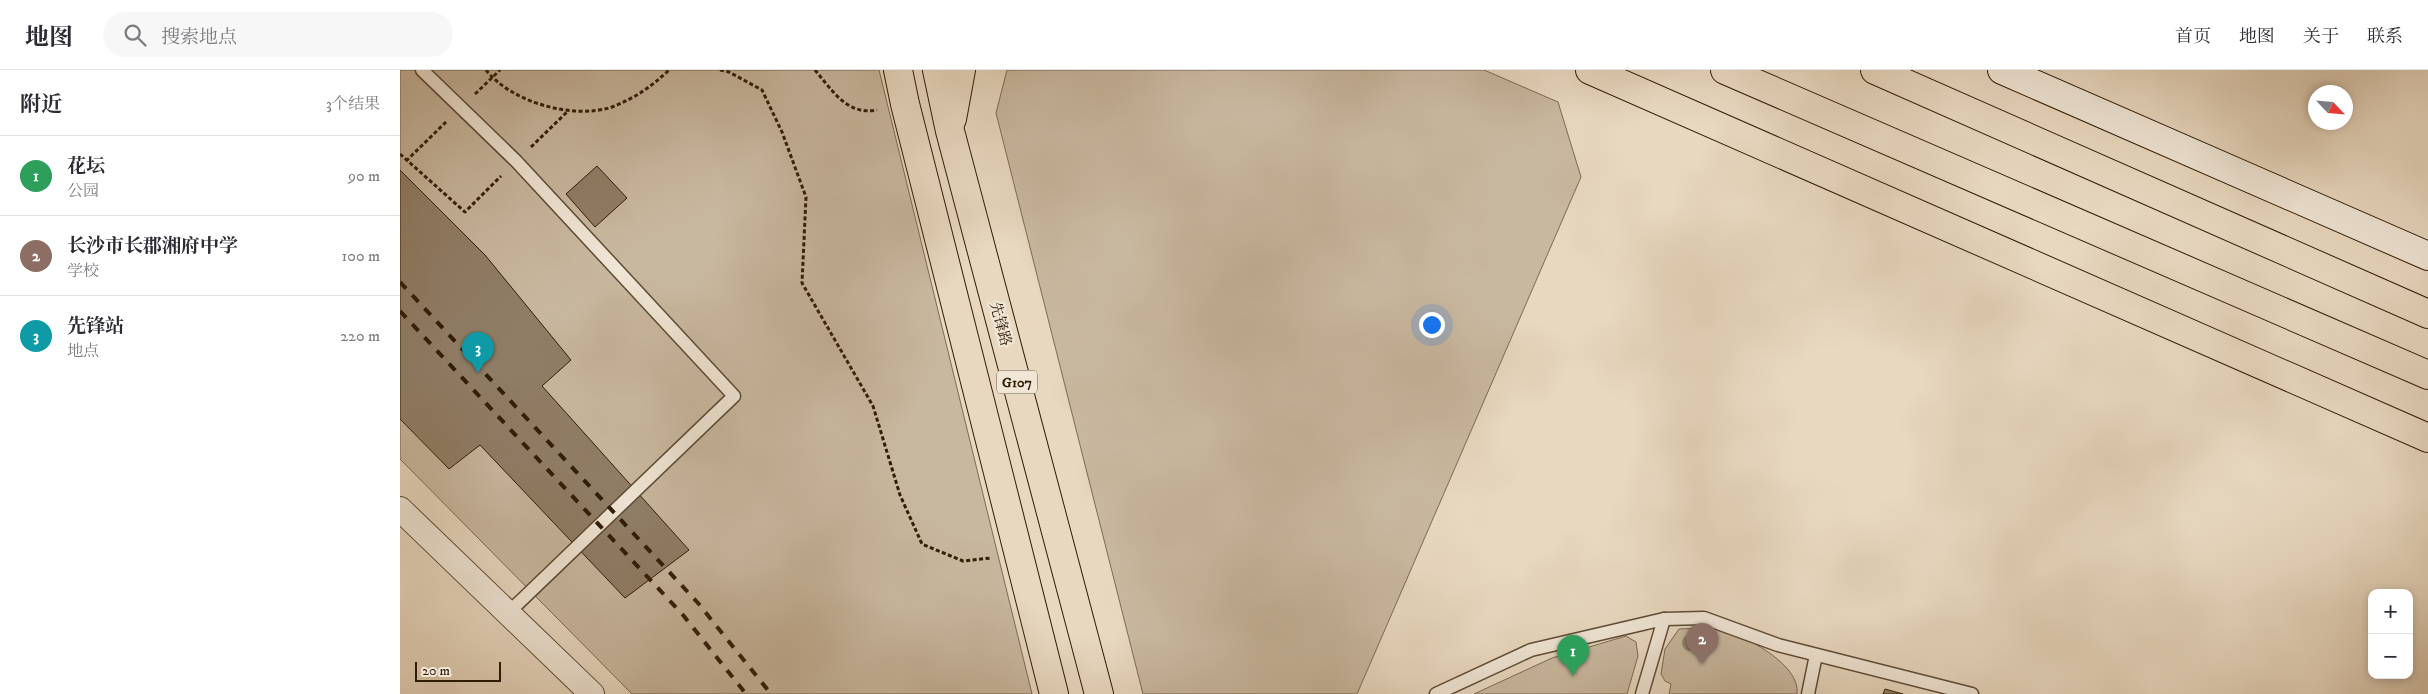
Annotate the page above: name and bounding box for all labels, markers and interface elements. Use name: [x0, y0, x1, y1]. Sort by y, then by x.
search box: [103, 12, 453, 57]
icon: search: [121, 21, 149, 49]
text: 地图: [25, 23, 73, 53]
text: 搜索地点: [161, 26, 237, 49]
text: 首页: [2175, 26, 2211, 48]
text: 地图: [2239, 26, 2275, 48]
text: 关于: [2303, 26, 2339, 48]
text: 联系: [2367, 26, 2403, 48]
north arrow: [2308, 85, 2353, 130]
text: 附近: [20, 92, 62, 118]
text: 3个结果: [326, 94, 380, 114]
text: 花坛: [67, 155, 105, 178]
text: 1: [33, 166, 39, 186]
text: 90 m: [348, 166, 380, 186]
text: 公园: [67, 181, 99, 201]
text: 长沙市长郡湘府中学: [67, 235, 238, 258]
text: 2: [32, 246, 40, 266]
text: 100 m: [342, 246, 380, 266]
text: 学校: [67, 261, 99, 281]
street label: 先锋路: [986, 300, 1016, 348]
your location: [1419, 312, 1445, 338]
text: 先锋站: [67, 315, 124, 338]
text: 3: [33, 326, 39, 346]
text: 220 m: [340, 326, 380, 346]
pin: 3: [462, 332, 494, 373]
text: 地点: [67, 341, 99, 361]
road number: G107: [997, 370, 1037, 394]
map controls: [2368, 589, 2413, 679]
button: +: [2368, 589, 2413, 634]
pin: 2: [1686, 623, 1718, 664]
button: −: [2368, 634, 2413, 679]
pin: 1: [1557, 635, 1589, 676]
scale bar: [415, 659, 501, 682]
text: 20 m: [422, 662, 450, 680]

